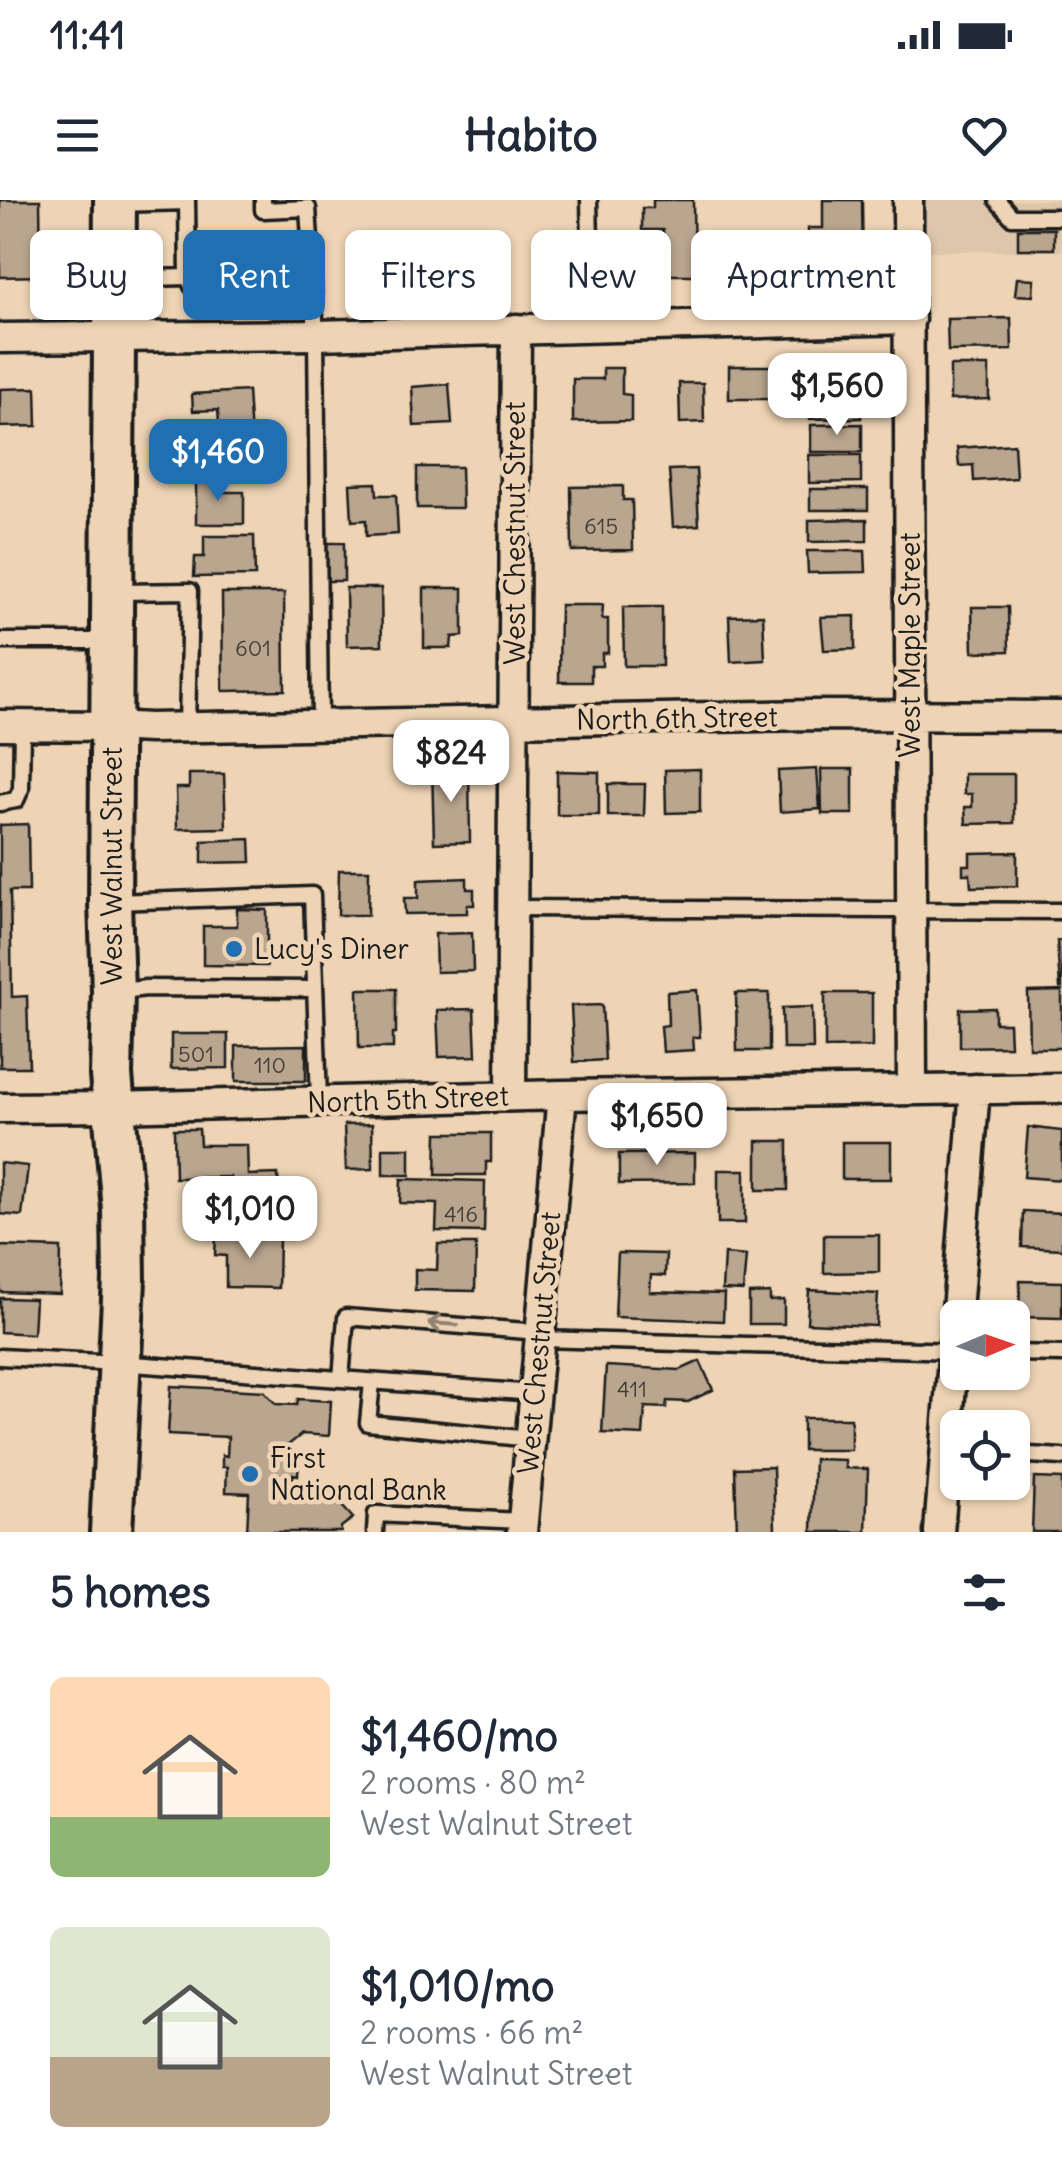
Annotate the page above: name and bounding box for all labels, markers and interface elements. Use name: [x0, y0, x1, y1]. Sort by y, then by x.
text: 11:41: [50, 12, 125, 59]
text: Habito: [464, 107, 598, 163]
icon: menu: [50, 108, 105, 163]
icon: heart: [957, 108, 1012, 163]
chip: Buy: [30, 230, 163, 320]
chip: Rent: [183, 230, 325, 320]
chip: Filters: [345, 230, 511, 320]
chip: New: [531, 230, 671, 320]
chip: Apartment: [691, 230, 931, 320]
pin: $1,560: [756, 353, 918, 438]
text: $1,560: [790, 365, 884, 406]
street label: West Chestnut Street: [497, 401, 533, 665]
pin: $1,460: [137, 419, 299, 504]
text: $1,460: [171, 431, 265, 472]
house number: 615: [584, 512, 618, 540]
street label: West Maple Street: [892, 532, 928, 758]
house number: 601: [235, 634, 271, 662]
street label: North 6th Street: [576, 698, 778, 738]
pin: $824: [392, 720, 510, 805]
text: $824: [415, 732, 487, 773]
street label: West Walnut Street: [94, 747, 130, 985]
place label: Lucy's Diner: [254, 931, 409, 967]
marker: Lucy's Diner: [223, 938, 245, 960]
house number: 501: [178, 1040, 214, 1068]
house number: 110: [254, 1051, 286, 1079]
street label: North 5th Street: [307, 1077, 509, 1121]
pin: $1,650: [576, 1083, 738, 1168]
text: $1,650: [610, 1095, 704, 1136]
pin: $1,010: [169, 1176, 331, 1261]
text: $1,010: [204, 1188, 296, 1229]
house number: 416: [444, 1200, 478, 1228]
street label: West Chestnut Street: [510, 1210, 568, 1476]
north arrow: [940, 1300, 1030, 1390]
map controls: [940, 1300, 1030, 1500]
one-way arrow: [428, 1315, 460, 1334]
house number: 411: [617, 1375, 647, 1403]
button: locate: [940, 1410, 1030, 1500]
place label: First National Bank: [270, 1440, 447, 1508]
marker: First National Bank: [239, 1463, 261, 1485]
icon: filters: [957, 1565, 1012, 1620]
text: 5 homes: [50, 1566, 211, 1618]
text: $1,460/mo: [360, 1710, 558, 1762]
icon: home: [130, 1717, 250, 1837]
text: 2 rooms · 80 m²: [360, 1762, 586, 1803]
text: West Walnut Street: [360, 1803, 632, 1844]
text: $1,010/mo: [360, 1960, 555, 2012]
icon: home: [130, 1967, 250, 2087]
text: 2 rooms · 66 m²: [360, 2012, 583, 2053]
text: West Walnut Street: [360, 2053, 632, 2094]

